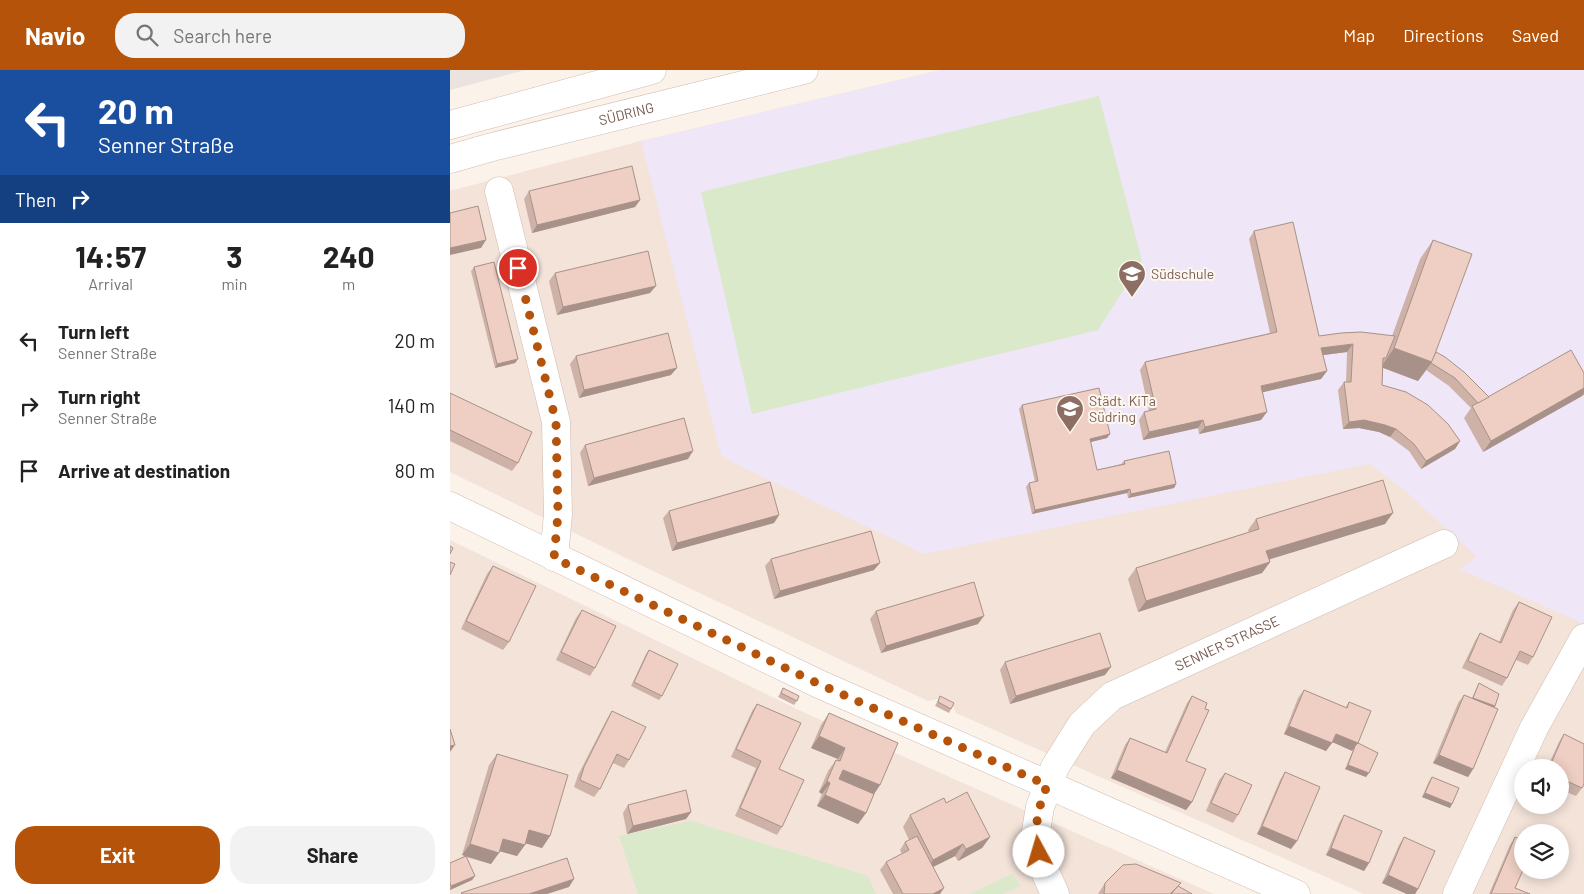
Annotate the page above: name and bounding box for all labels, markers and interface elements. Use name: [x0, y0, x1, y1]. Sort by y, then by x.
search box: [115, 13, 465, 58]
text: Navio: [25, 21, 85, 50]
icon: search: [133, 21, 161, 49]
text: Search here: [173, 24, 272, 47]
text: Map: [1343, 24, 1375, 46]
text: Directions: [1403, 24, 1484, 46]
text: Saved: [1512, 24, 1559, 46]
text: 20 m: [98, 89, 174, 131]
icon: left: [15, 90, 80, 155]
street label: SÜDRING: [597, 98, 655, 128]
text: Senner Straße: [98, 131, 234, 157]
icon: right: [66, 185, 94, 213]
text: Then: [15, 188, 56, 211]
text: 14:57: [75, 238, 146, 274]
text: 3: [226, 238, 242, 274]
text: 240: [323, 238, 375, 274]
pin: [497, 247, 539, 289]
icon: arrive: [504, 254, 532, 282]
school or university icon: Südschule: [1117, 259, 1147, 298]
place label: Südschule: [1151, 265, 1214, 282]
text: Arrival: [88, 274, 133, 293]
text: min: [221, 274, 247, 293]
text: m: [342, 274, 355, 293]
text: Turn left: [58, 320, 129, 343]
icon: left: [15, 327, 43, 355]
text: 20 m: [395, 329, 435, 352]
text: Senner Straße: [58, 343, 157, 362]
text: Turn right: [58, 385, 140, 408]
icon: right: [15, 392, 43, 420]
place label: Städt. KiTa Südring: [1089, 392, 1156, 425]
text: 140 m: [388, 394, 435, 417]
school or university icon: Städt. KiTa Südring: [1055, 394, 1085, 433]
text: Senner Straße: [58, 408, 157, 427]
icon: arrive: [15, 457, 43, 485]
text: Arrive at destination: [58, 459, 230, 482]
text: 80 m: [395, 459, 435, 482]
street label: SENNER STRASSE: [1172, 612, 1282, 674]
map controls: [1514, 759, 1569, 879]
button: sound: [1514, 759, 1569, 814]
button: layers: [1514, 824, 1569, 879]
position arrow: [1012, 825, 1064, 877]
button: Exit: [15, 826, 220, 884]
button: Share: [230, 826, 435, 884]

